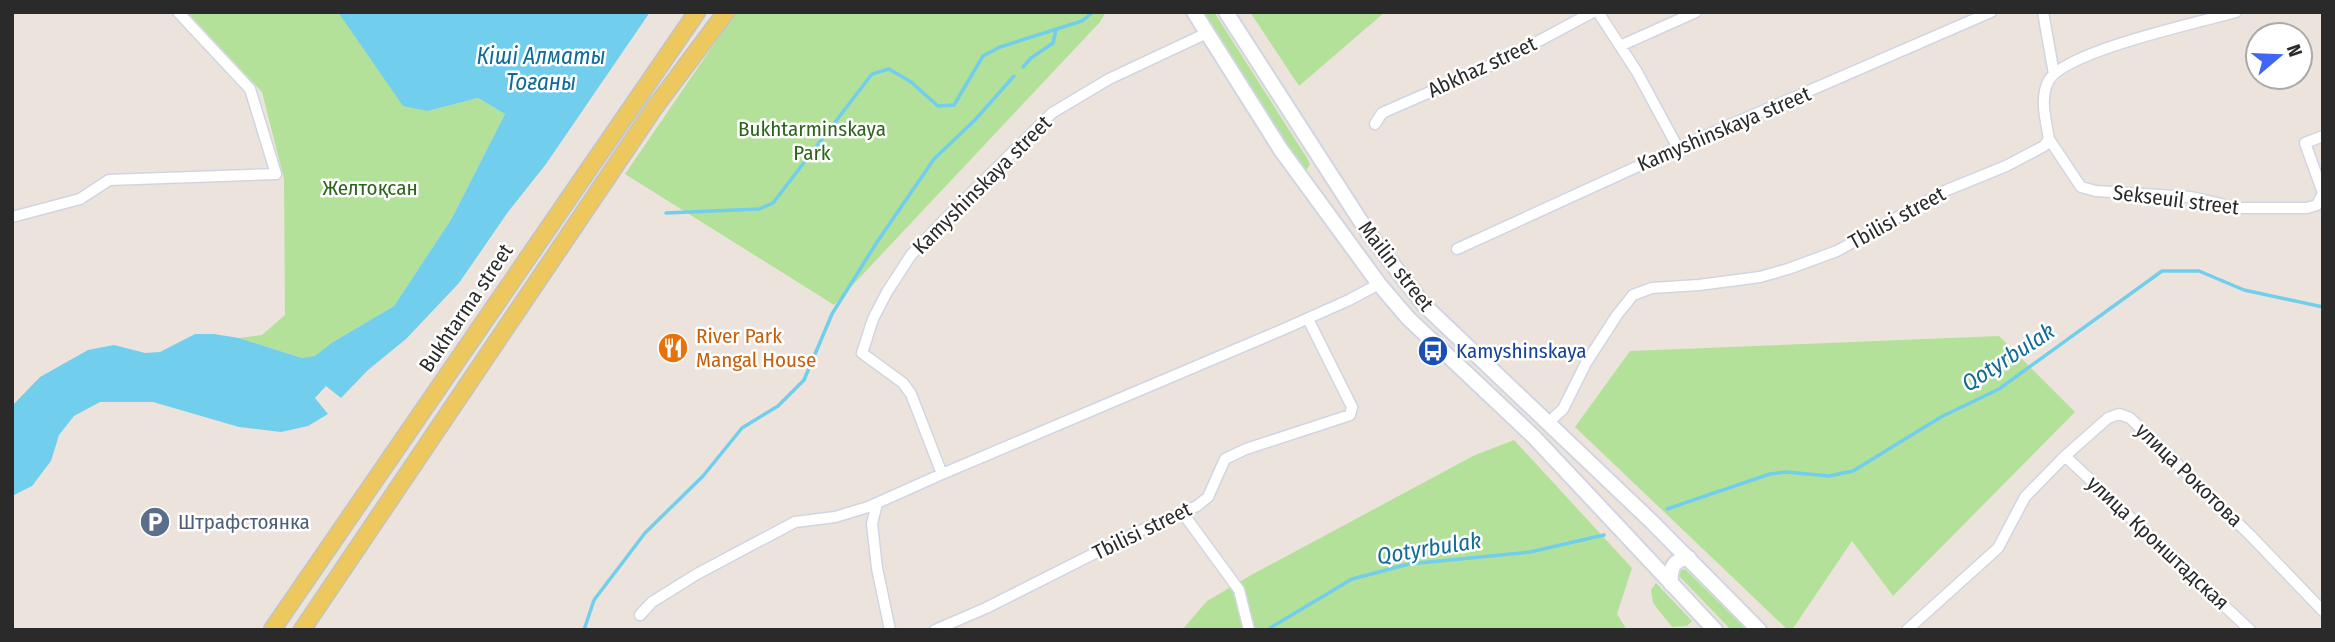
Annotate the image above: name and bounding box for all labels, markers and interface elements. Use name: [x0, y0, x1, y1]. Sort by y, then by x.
north arrow: [2244, 21, 2314, 91]
street label: Abkhaz street: [1424, 30, 1541, 103]
text: N: [2282, 41, 2307, 60]
water label: Кіші Алматы Тоғаны: [476, 42, 606, 96]
street label: Kamyshinskaya street: [1633, 81, 1815, 177]
street label: Kamyshinskaya street: [907, 110, 1057, 260]
park label: Bukhtarminskaya Park: [738, 116, 886, 166]
park label: Желтоқсан: [322, 175, 418, 201]
street label: Sekseuil street: [2112, 179, 2241, 221]
street label: Tbilisi street: [1844, 181, 1950, 255]
street label: Mailin street: [1353, 216, 1439, 316]
street label: Bukhtarma street: [413, 239, 519, 377]
water label: Qotyrbulak: [1956, 317, 2060, 397]
place label: River Park Mangal House: [696, 323, 816, 373]
restaurant icon: River Park Mangal House: [656, 331, 690, 365]
bus stop icon: Kamyshinskaya: [1416, 334, 1450, 368]
place label: Kamyshinskaya: [1456, 338, 1587, 364]
street label: улица Рокотова: [2130, 417, 2248, 533]
street label: улица Кронштадская: [2081, 470, 2235, 616]
street label: Tbilisi street: [1088, 496, 1196, 566]
parking icon: Штрафстоянка: [138, 505, 172, 539]
place label: Штрафстоянка: [178, 509, 310, 535]
water label: Qotyrbulak: [1375, 526, 1483, 570]

